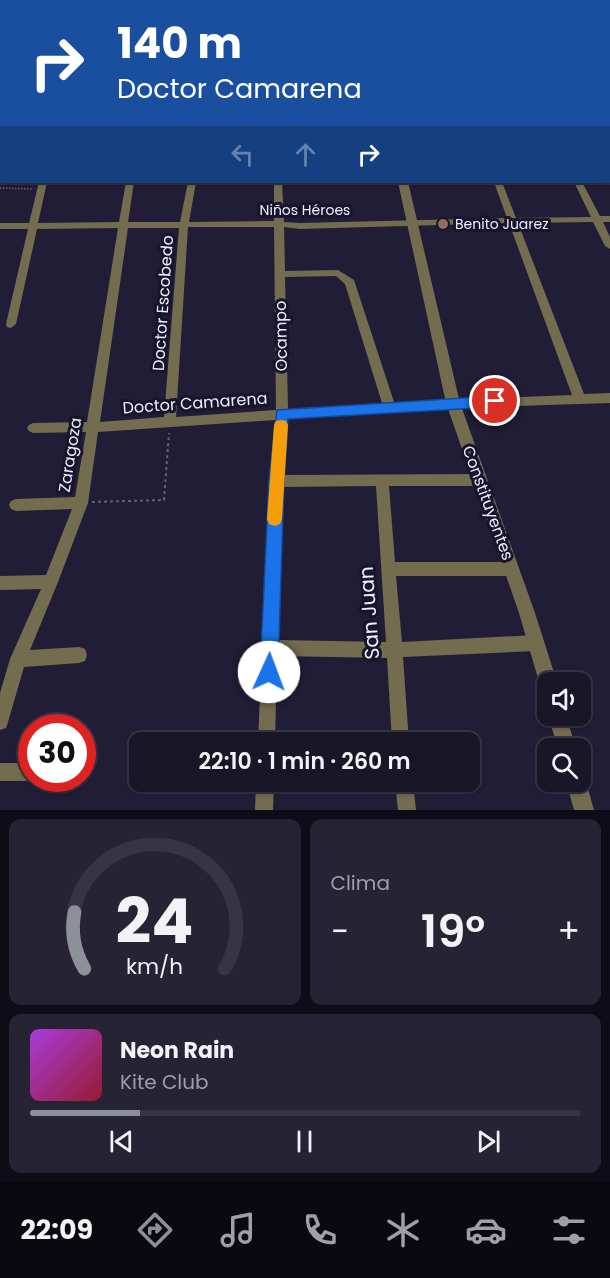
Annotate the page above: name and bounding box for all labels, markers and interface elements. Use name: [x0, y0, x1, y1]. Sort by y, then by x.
text: 140 m: [117, 14, 242, 73]
icon: right: [18, 24, 96, 102]
text: Doctor Camarena: [117, 70, 362, 107]
icon: left: [226, 138, 259, 171]
icon: ahead: [289, 138, 322, 171]
icon: right: [352, 138, 385, 171]
street label: Niños Héroes: [260, 200, 350, 220]
place label: Benito Juarez: [455, 214, 549, 234]
marker: Benito Juarez: [436, 217, 450, 231]
street label: Doctor Escobedo: [147, 234, 179, 372]
street label: Ocampo: [269, 300, 293, 372]
pin: [469, 375, 520, 426]
icon: arrive: [478, 384, 511, 417]
street label: Doctor Camarena: [122, 386, 268, 420]
street label: Zaragoza: [53, 416, 87, 494]
street label: Constituyentes: [457, 443, 519, 563]
street label: San Juan: [352, 566, 386, 660]
position arrow: [237, 640, 301, 704]
map controls: [537, 672, 591, 792]
button: sound: [537, 672, 591, 726]
speed limit sign: 30: [18, 714, 96, 792]
button: search: [537, 738, 591, 792]
text: 22:10 · 1 min · 260 m: [198, 746, 411, 777]
text: Clima: [331, 869, 390, 897]
text: 24: [116, 877, 194, 965]
text: 19°: [421, 900, 485, 963]
text: −: [331, 908, 349, 955]
text: +: [557, 908, 580, 955]
text: km/h: [126, 951, 183, 982]
text: Neon Rain: [120, 1035, 234, 1066]
text: Kite Club: [120, 1068, 209, 1096]
icon: previous: [105, 1125, 138, 1158]
icon: pause: [288, 1125, 321, 1158]
icon: next: [472, 1125, 505, 1158]
icon: directions: [134, 1209, 176, 1251]
icon: music: [217, 1209, 259, 1251]
icon: phone: [299, 1209, 341, 1251]
icon: climate: [382, 1209, 424, 1251]
icon: car: [465, 1209, 507, 1251]
icon: filters: [548, 1209, 590, 1251]
text: 22:09: [20, 1211, 93, 1248]

